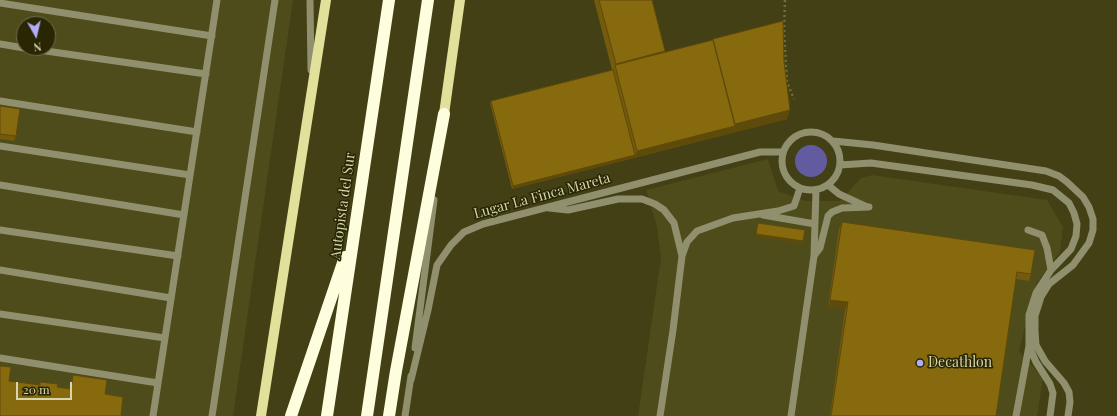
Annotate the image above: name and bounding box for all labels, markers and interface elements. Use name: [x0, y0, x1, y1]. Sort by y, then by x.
north arrow: [16, 16, 56, 56]
text: N: [33, 39, 43, 55]
street label: Autopista del Sur: [327, 152, 359, 260]
street label: Lugar La Finca Mareta: [472, 170, 612, 222]
place label: Decathlon: [928, 355, 992, 371]
marker: Decathlon: [915, 358, 925, 368]
scale bar: [18, 374, 74, 400]
text: 20 m: [23, 381, 50, 397]

